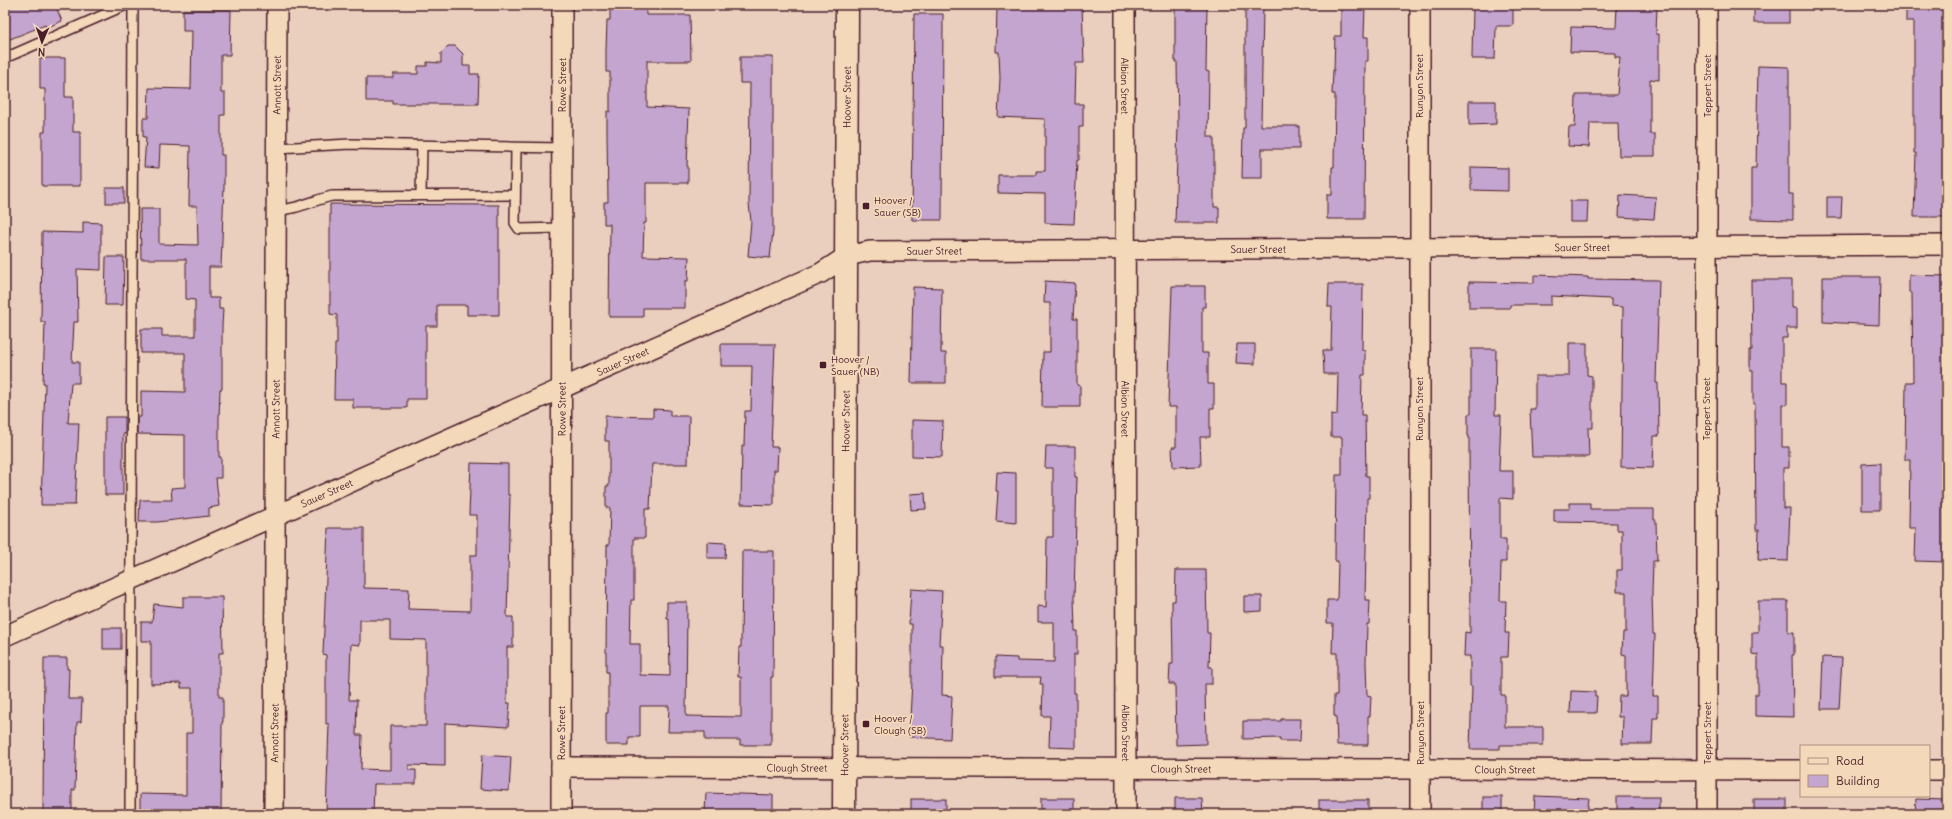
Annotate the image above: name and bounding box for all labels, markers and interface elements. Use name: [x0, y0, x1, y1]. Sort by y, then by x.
north arrow: [22, 22, 62, 62]
text: N: [38, 45, 46, 59]
street label: Runyon Street: [1413, 53, 1426, 118]
street label: Teppert Street: [1701, 54, 1714, 118]
street label: Annott Street: [271, 55, 284, 115]
street label: Rowe Street: [556, 57, 569, 112]
street label: Albion Street: [1118, 58, 1131, 115]
street label: Hoover Street: [841, 65, 854, 128]
place label: Hoover / Sauer (SB): [874, 194, 921, 219]
marker: Hoover / Sauer (SB): [861, 201, 871, 211]
street label: Sauer Street: [1554, 241, 1611, 254]
street label: Sauer Street: [1230, 243, 1287, 256]
street label: Sauer Street: [906, 244, 963, 258]
street label: Sauer Street: [595, 344, 651, 379]
place label: Hoover / Sauer (NB): [831, 353, 879, 378]
marker: Hoover / Sauer (NB): [818, 360, 828, 370]
street label: Runyon Street: [1413, 376, 1426, 441]
street label: Teppert Street: [1700, 377, 1713, 441]
street label: Annott Street: [269, 379, 283, 439]
street label: Rowe Street: [555, 381, 569, 436]
street label: Albion Street: [1118, 381, 1132, 438]
street label: Hoover Street: [839, 389, 853, 452]
street label: Sauer Street: [299, 476, 355, 511]
street label: Runyon Street: [1414, 700, 1427, 765]
street label: Teppert Street: [1701, 701, 1714, 765]
street label: Annott Street: [268, 703, 281, 763]
street label: Rowe Street: [555, 705, 568, 760]
street label: Albion Street: [1119, 705, 1132, 762]
place label: Hoover / Clough (SB): [874, 712, 926, 737]
street label: Hoover Street: [838, 713, 851, 776]
marker: Hoover / Clough (SB): [861, 719, 871, 729]
legend: [1800, 745, 1930, 797]
text: Road: [1836, 753, 1864, 768]
street label: Clough Street: [767, 761, 828, 775]
street label: Clough Street: [1151, 762, 1212, 776]
street label: Clough Street: [1475, 763, 1536, 776]
text: Building: [1836, 773, 1880, 788]

